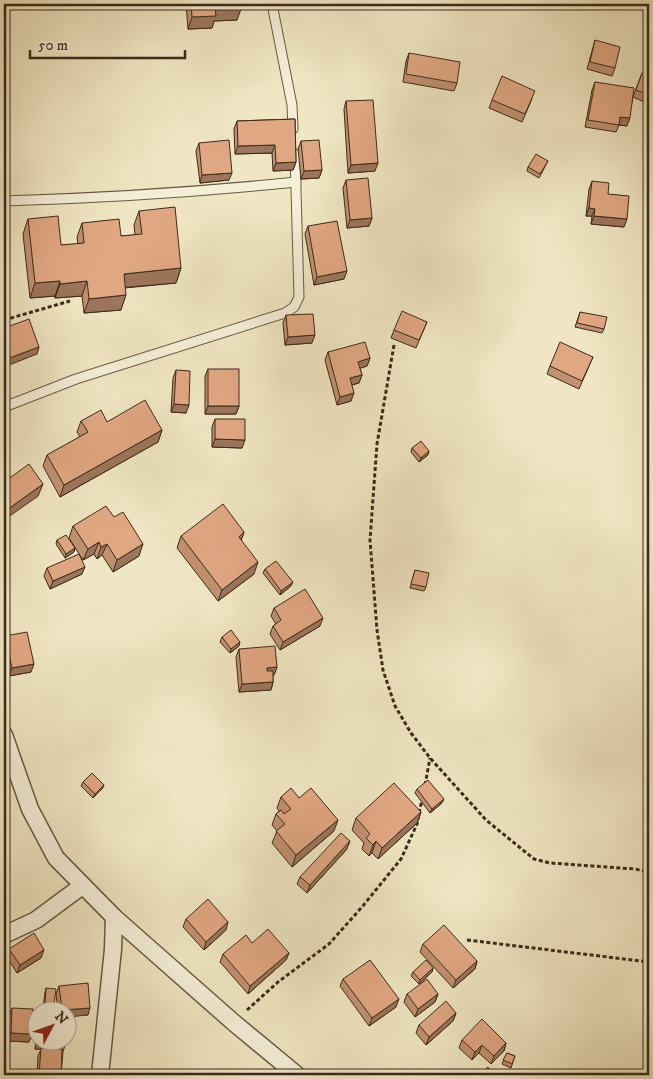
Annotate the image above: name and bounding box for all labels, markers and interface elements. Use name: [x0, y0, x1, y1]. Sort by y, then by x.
scale bar: [30, 28, 185, 60]
text: 50 m: [38, 36, 68, 55]
north arrow: [28, 1002, 78, 1052]
text: N: [50, 1008, 72, 1029]

